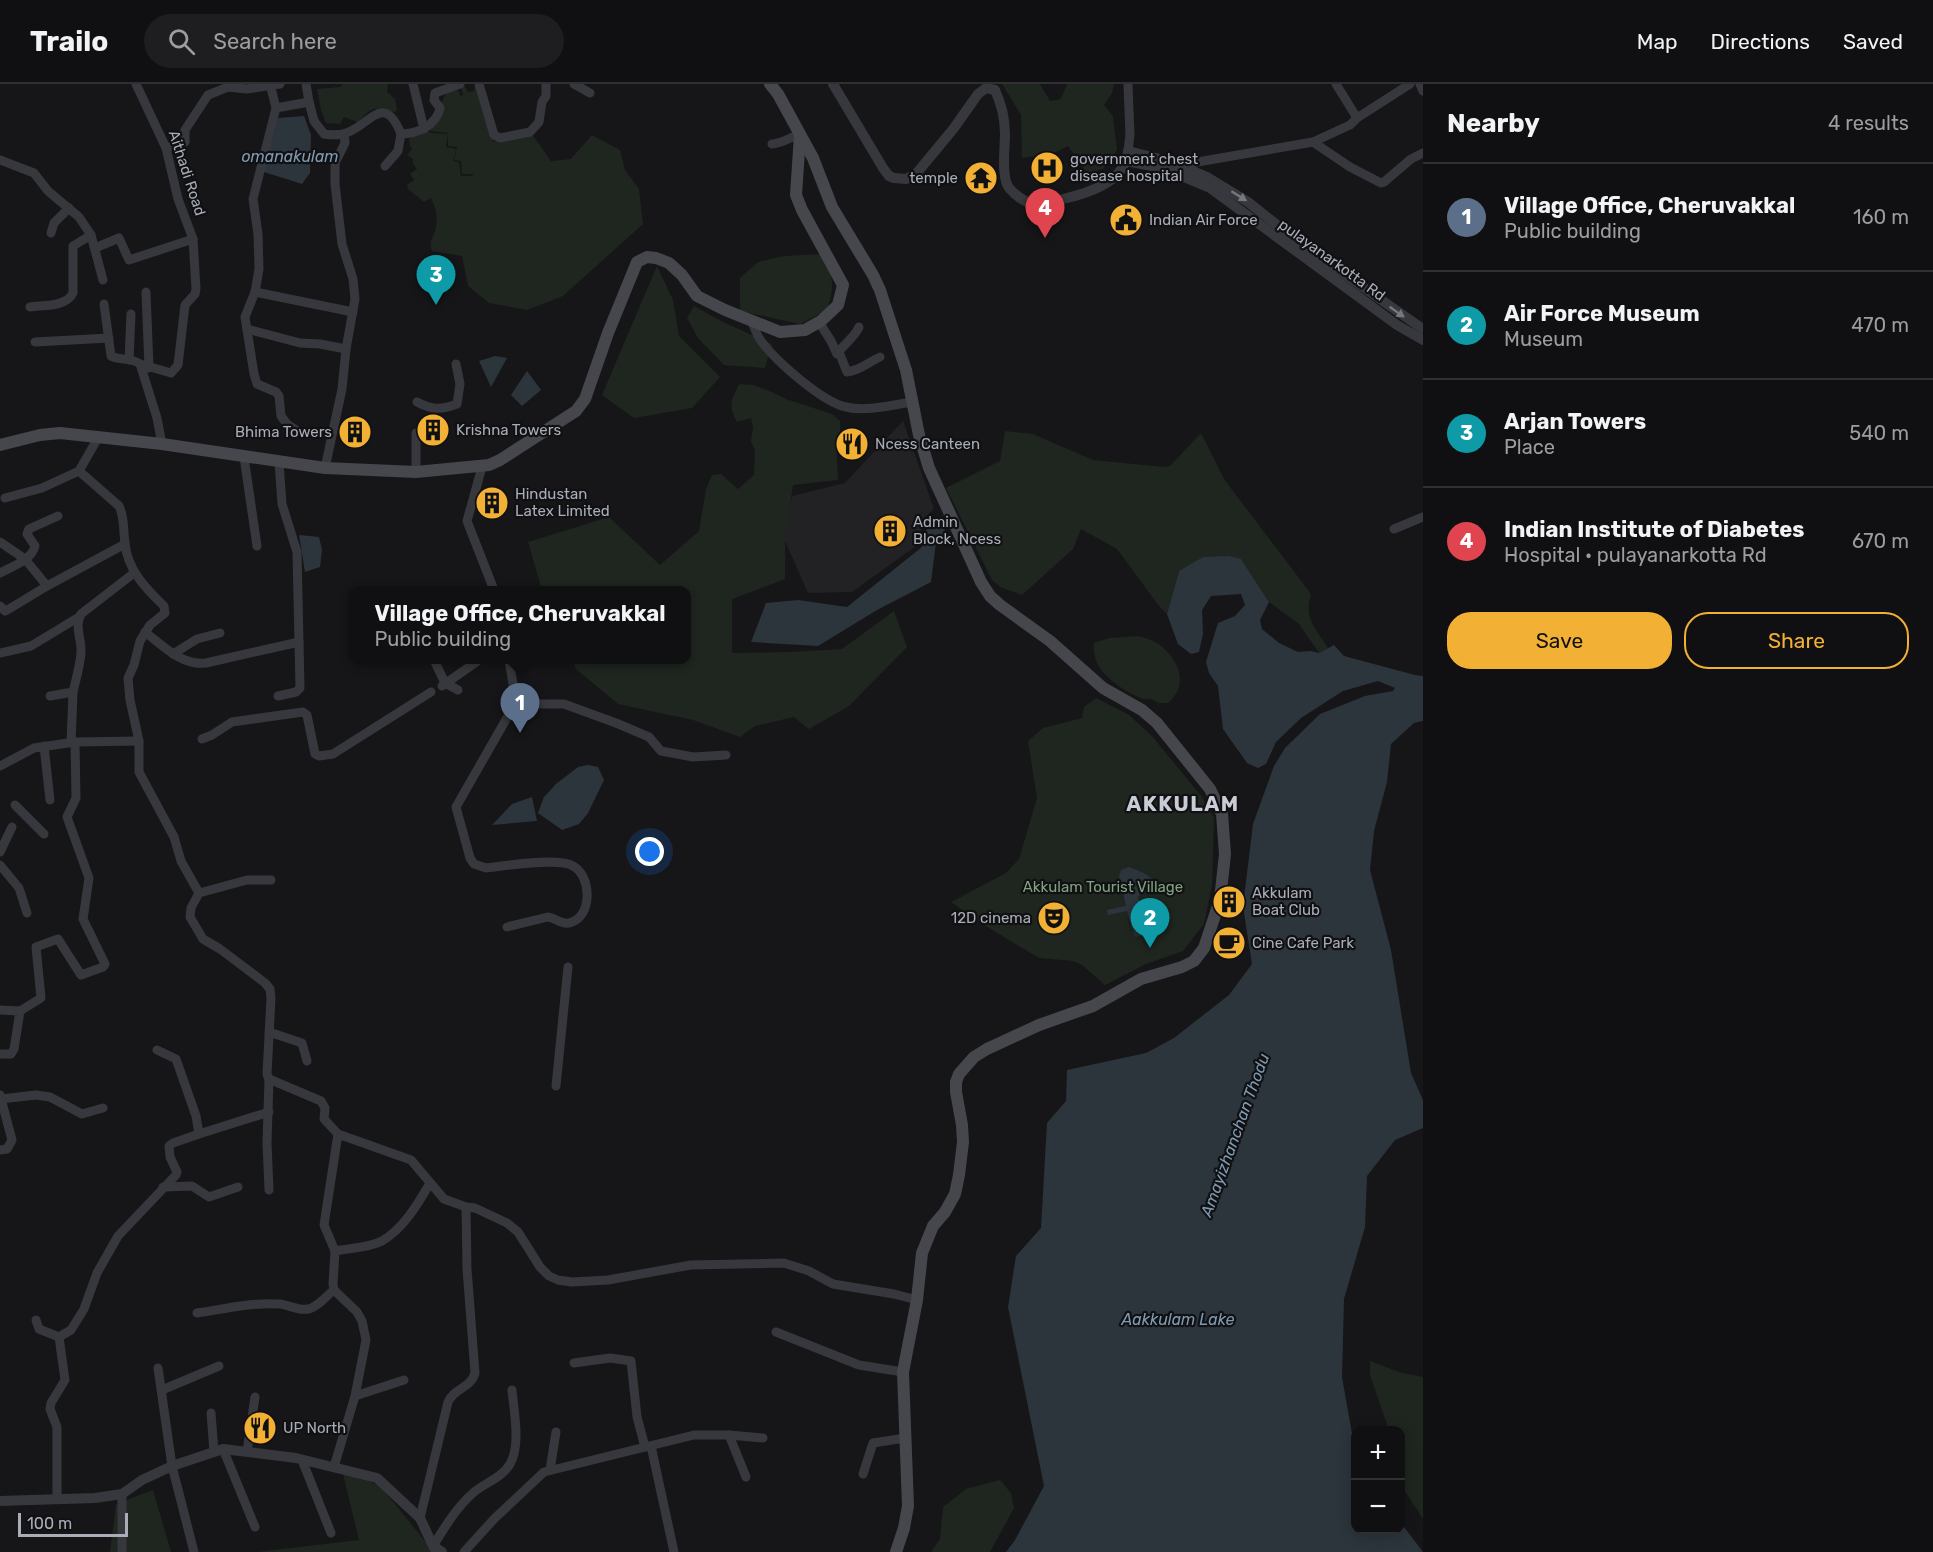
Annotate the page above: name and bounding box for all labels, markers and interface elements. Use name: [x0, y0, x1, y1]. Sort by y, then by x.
search box: [144, 14, 564, 68]
text: Trailo: [30, 25, 108, 58]
icon: search: [165, 25, 198, 58]
text: Search here: [213, 28, 337, 55]
text: Map: [1637, 29, 1678, 54]
text: Directions: [1711, 29, 1810, 54]
text: Saved: [1843, 29, 1903, 54]
text: Nearby: [1447, 108, 1540, 139]
text: 4 results: [1828, 111, 1909, 135]
street label: Aithadi Road: [165, 128, 209, 218]
water label: omanakulam: [241, 147, 339, 166]
hospital icon: government chest disease hospital: [1029, 150, 1065, 186]
place label: government chest disease hospital: [1070, 150, 1198, 185]
temple icon: temple: [963, 160, 999, 196]
place label: temple: [909, 169, 958, 187]
pin: 4: [1026, 188, 1064, 238]
one-way arrow: [1231, 191, 1248, 202]
text: Village Office, Cheruvakkal: [1504, 192, 1795, 219]
public building icon: Indian Air Force: [1108, 202, 1144, 238]
text: 1: [1462, 205, 1471, 229]
text: 160 m: [1853, 205, 1909, 229]
place label: Indian Air Force: [1149, 211, 1258, 229]
street label: pulayanarkotta Rd: [1275, 215, 1389, 305]
text: Public building: [1504, 219, 1641, 243]
pin: 3: [416, 256, 456, 305]
text: Air Force Museum: [1504, 300, 1700, 327]
one-way arrow: [1388, 306, 1404, 318]
text: 2: [1460, 313, 1473, 337]
text: 470 m: [1851, 313, 1909, 337]
text: Museum: [1504, 327, 1583, 351]
text: Arjan Towers: [1504, 408, 1646, 435]
building icon: Krishna Towers: [415, 412, 451, 448]
building icon: Bhima Towers: [337, 414, 373, 450]
place label: Krishna Towers: [456, 421, 561, 439]
text: 3: [1460, 421, 1473, 445]
text: 540 m: [1849, 421, 1909, 445]
place label: Bhima Towers: [235, 423, 332, 441]
restaurant icon: Ncess Canteen: [834, 426, 870, 462]
place label: Ncess Canteen: [875, 435, 980, 453]
text: Place: [1504, 435, 1555, 459]
building icon: Hindustan Latex Limited: [474, 485, 510, 521]
place label: Hindustan Latex Limited: [515, 485, 610, 520]
building icon: Admin Block, Ncess: [872, 513, 908, 549]
place label: Admin Block, Ncess: [913, 513, 1001, 548]
text: Indian Institute of Diabetes: [1504, 516, 1804, 543]
text: 4: [1460, 529, 1473, 553]
text: 670 m: [1852, 529, 1909, 553]
text: Hospital · pulayanarkotta Rd: [1504, 543, 1767, 567]
popup: [349, 586, 691, 664]
text: Village Office, Cheruvakkal: [374, 600, 666, 627]
button: Save: [1447, 612, 1672, 669]
button: Share: [1684, 612, 1909, 669]
text: Public building: [374, 627, 511, 651]
pin: 1: [500, 684, 540, 733]
district label: AKKULAM: [1126, 791, 1240, 816]
your location: [635, 837, 664, 866]
park label: Akkulam Tourist Village: [1023, 878, 1183, 896]
building icon: Akkulam Boat Club: [1211, 884, 1247, 920]
place label: Akkulam Boat Club: [1252, 884, 1320, 919]
pin: 2: [1130, 898, 1170, 948]
theatre icon: 12D cinema: [1036, 900, 1072, 936]
place label: 12D cinema: [951, 909, 1031, 927]
cafe icon: Cine Cafe Park: [1211, 925, 1247, 961]
place label: Cine Cafe Park: [1252, 934, 1354, 952]
water label: Amayizhanchan Thodu: [1196, 1051, 1273, 1220]
water label: Aakkulam Lake: [1121, 1310, 1234, 1329]
restaurant icon: UP North: [242, 1410, 278, 1446]
place label: UP North: [283, 1419, 346, 1437]
map controls: [1351, 1426, 1405, 1534]
button: +: [1351, 1426, 1405, 1480]
button: −: [1351, 1480, 1405, 1534]
scale bar: [18, 1510, 128, 1538]
text: 100 m: [27, 1514, 72, 1533]

